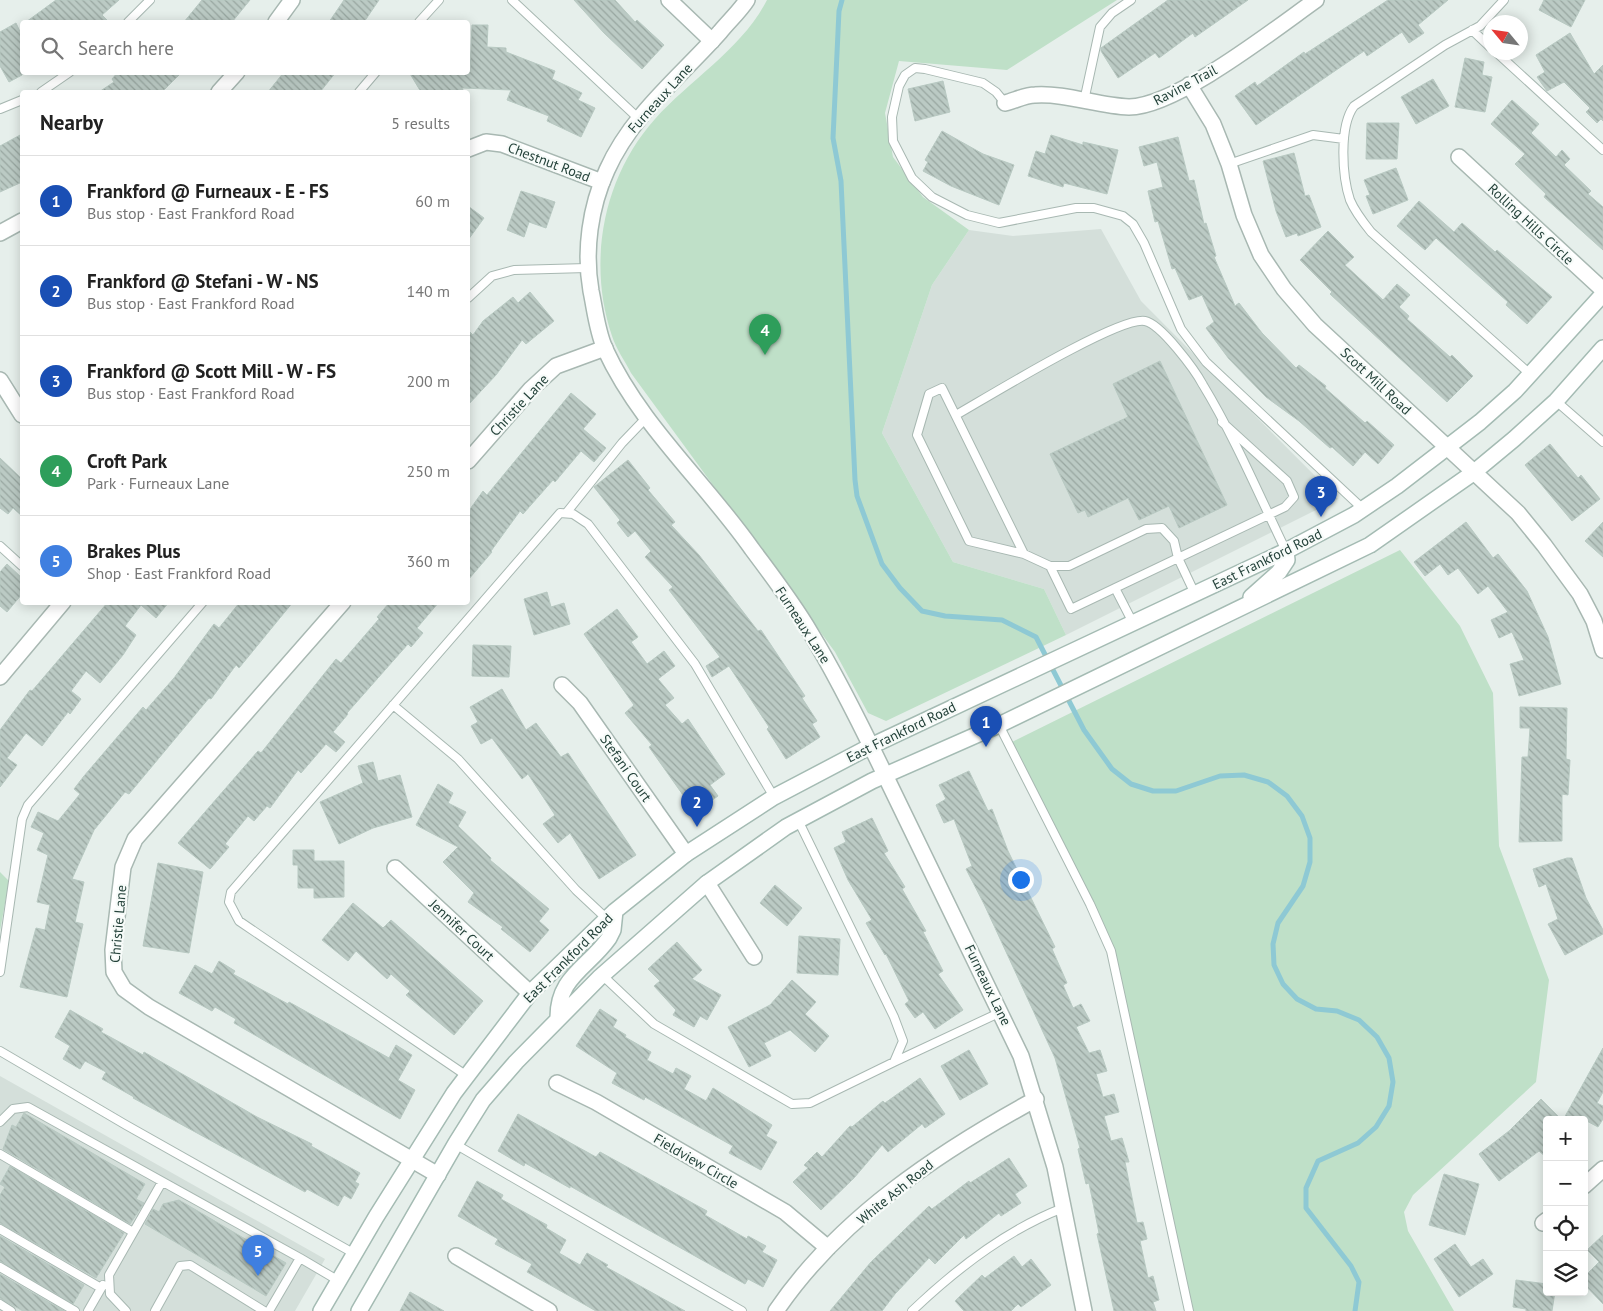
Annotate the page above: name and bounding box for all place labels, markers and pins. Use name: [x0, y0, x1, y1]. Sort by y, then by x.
pin: 4: [749, 314, 781, 355]
pin: 3: [1305, 476, 1337, 517]
pin: 1: [970, 706, 1002, 747]
pin: 2: [681, 786, 713, 827]
pin: 5: [242, 1235, 274, 1276]

